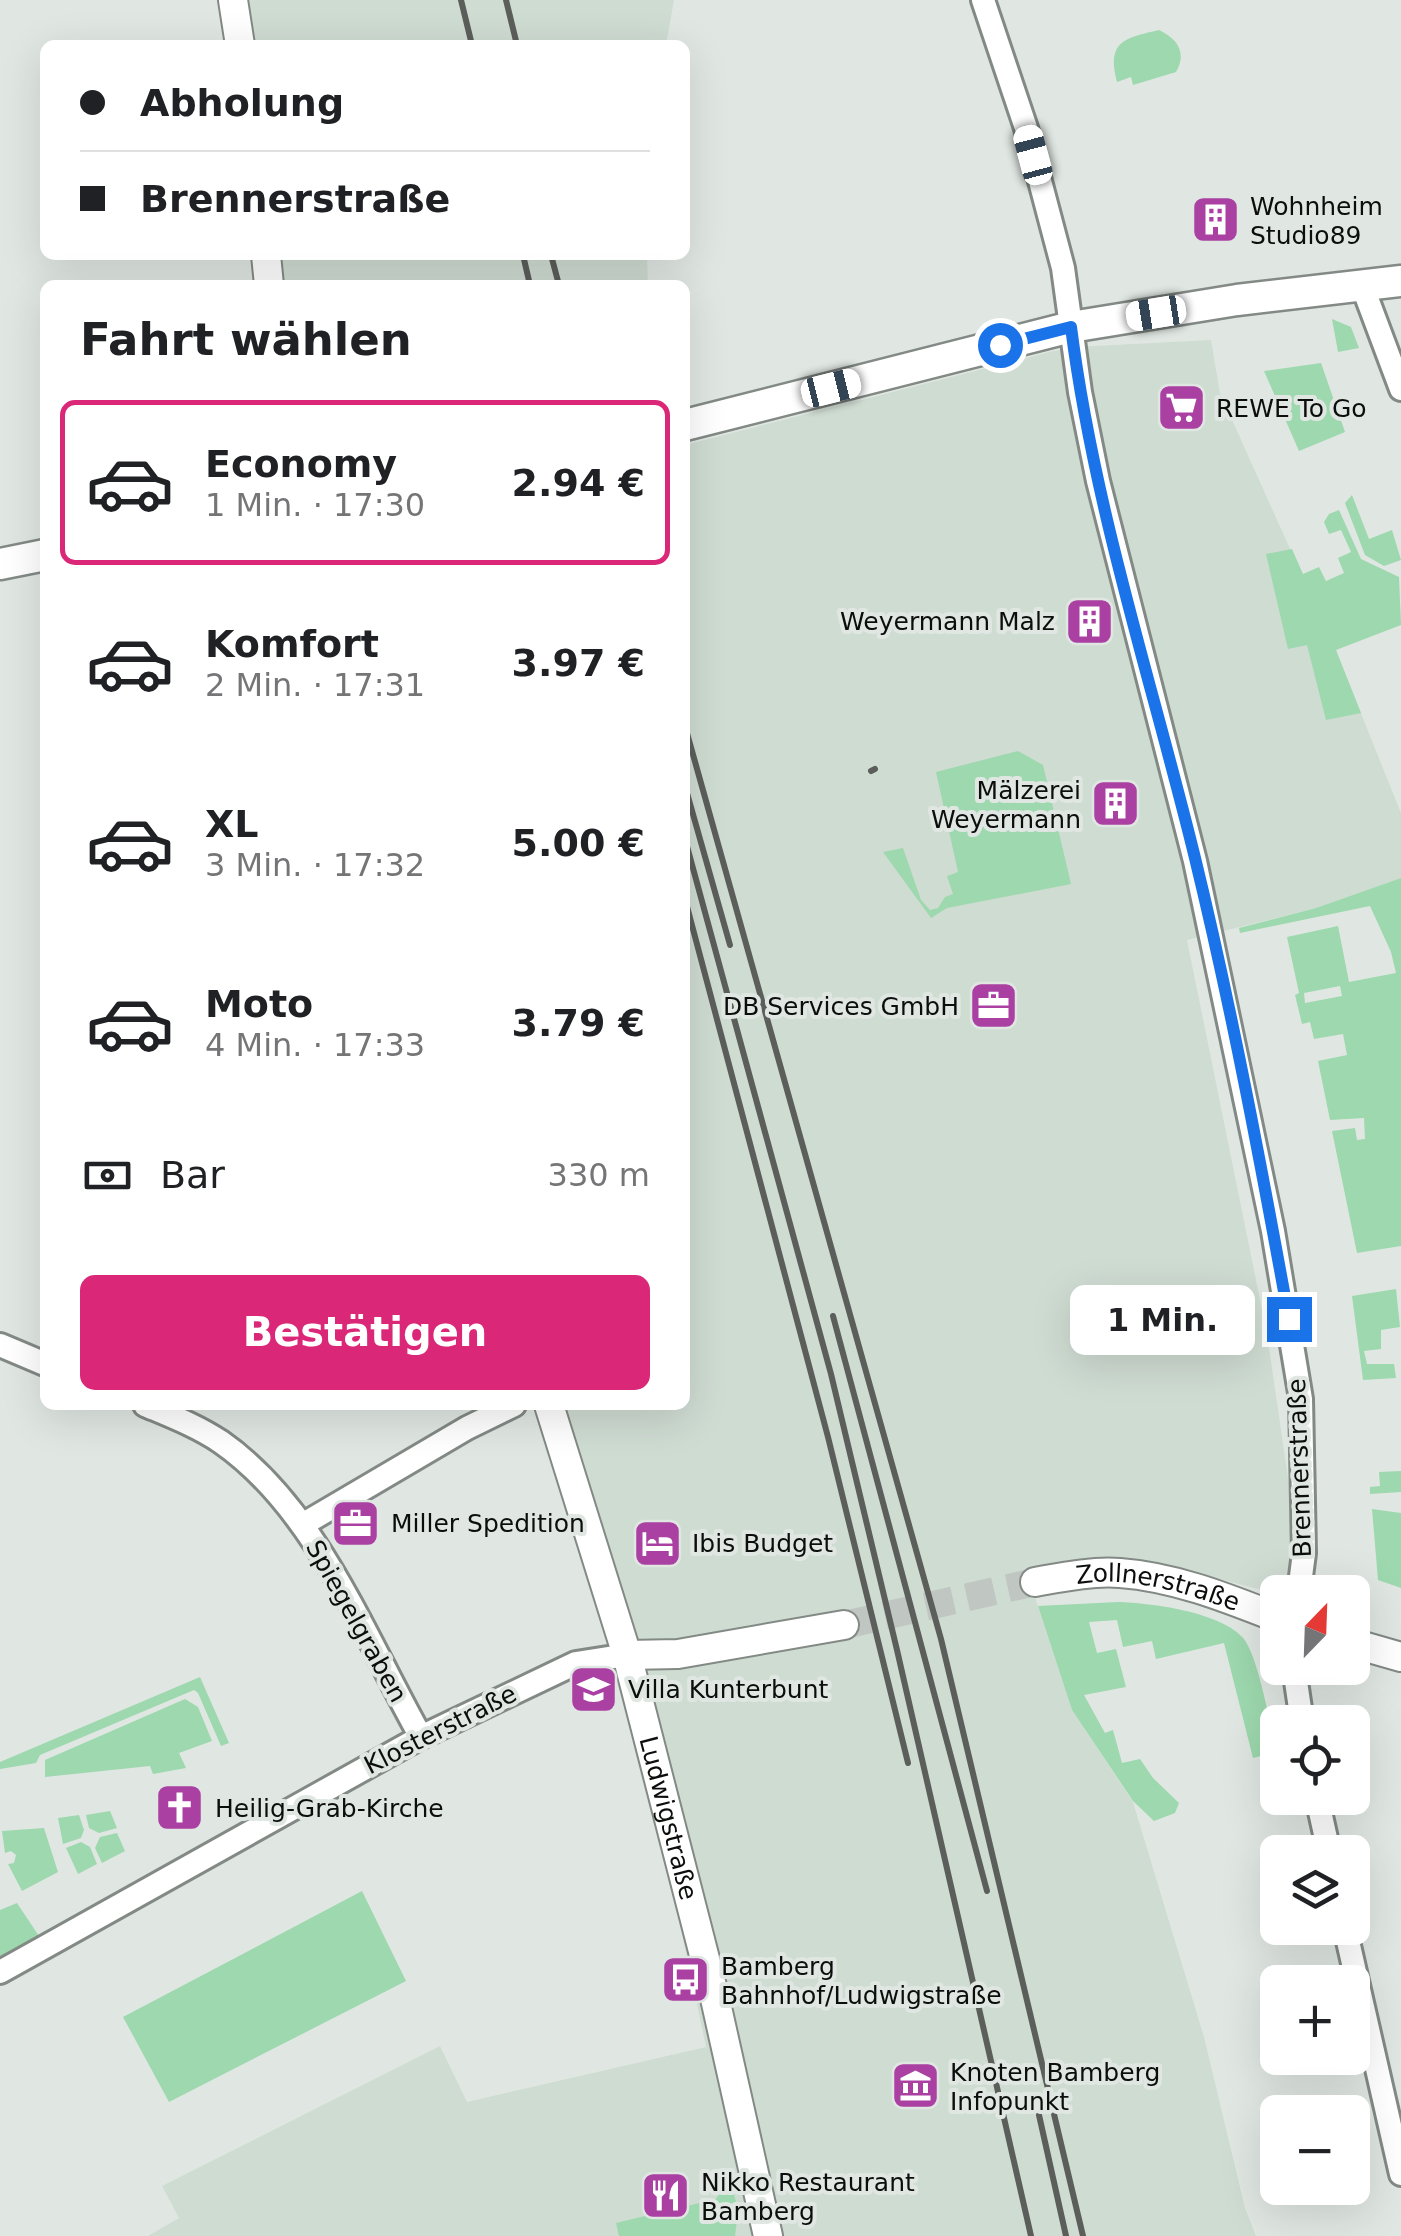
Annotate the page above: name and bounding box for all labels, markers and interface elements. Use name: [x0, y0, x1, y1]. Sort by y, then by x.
text: Abholung: [140, 81, 344, 125]
car: [1011, 122, 1055, 188]
text: Brennerstraße: [140, 177, 450, 221]
place label: Wohnheim Studio89: [1250, 192, 1383, 250]
building icon: Wohnheim Studio89: [1189, 194, 1241, 246]
car: [1124, 293, 1188, 333]
text: Fahrt wählen: [80, 313, 412, 366]
route start: [978, 323, 1023, 368]
car: [798, 366, 864, 410]
supermarket icon: REWE To Go: [1155, 382, 1207, 434]
place label: REWE To Go: [1216, 394, 1367, 423]
icon: car: [85, 438, 175, 528]
text: Economy: [205, 442, 397, 486]
text: 2.94 €: [512, 461, 645, 505]
text: 1 Min. · 17:30: [205, 486, 425, 524]
building icon: Weyermann Malz: [1064, 595, 1116, 647]
place label: Weyermann Malz: [840, 607, 1055, 636]
icon: car: [85, 618, 175, 708]
text: Komfort: [205, 622, 379, 666]
text: 3.97 €: [512, 641, 645, 685]
text: 2 Min. · 17:31: [205, 666, 425, 704]
place label: Mälzerei Weyermann: [931, 776, 1081, 834]
building icon: Mälzerei Weyermann: [1090, 778, 1142, 830]
icon: car: [85, 798, 175, 888]
text: XL: [205, 802, 259, 846]
text: 5.00 €: [512, 821, 645, 865]
text: 3 Min. · 17:32: [205, 846, 425, 884]
icon: car: [85, 978, 175, 1068]
office icon: DB Services GmbH: [968, 980, 1020, 1032]
text: Moto: [205, 982, 313, 1026]
place label: DB Services GmbH: [723, 992, 959, 1021]
text: 3.79 €: [512, 1001, 645, 1045]
text: 4 Min. · 17:33: [205, 1026, 425, 1064]
icon: cash: [80, 1148, 135, 1203]
text: Bar: [160, 1153, 225, 1197]
text: 330 m: [548, 1156, 650, 1194]
button: Bestätigen: [80, 1275, 650, 1390]
callout: 1 Min.: [1069, 1284, 1254, 1354]
route end: [1267, 1297, 1312, 1342]
text: 1 Min.: [1107, 1301, 1218, 1339]
street label: Brennerstraße: [1282, 1378, 1317, 1558]
office icon: Miller Spedition: [330, 1497, 382, 1549]
place label: Miller Spedition: [391, 1509, 585, 1538]
hotel icon: Ibis Budget: [631, 1517, 683, 1569]
place label: Ibis Budget: [692, 1529, 833, 1558]
street label: Spiegelgraben: [300, 1535, 413, 1707]
street label: Zollnerstraße: [1074, 1558, 1244, 1617]
north arrow: [1260, 1575, 1370, 1685]
map controls: [1260, 1575, 1370, 2205]
school or university icon: Villa Kunterbunt: [567, 1663, 619, 1715]
place label: Villa Kunterbunt: [628, 1675, 829, 1704]
street label: Klosterstraße: [359, 1679, 521, 1780]
button: locate: [1260, 1705, 1370, 1815]
street label: Ludwigstraße: [633, 1733, 703, 1903]
church icon: Heilig-Grab-Kirche: [154, 1782, 206, 1834]
place label: Heilig-Grab-Kirche: [215, 1794, 444, 1823]
button: layers: [1260, 1835, 1370, 1945]
place label: Bamberg Bahnhof/Ludwigstraße: [721, 1952, 1002, 2010]
bus stop icon: Bamberg Bahnhof/Ludwigstraße: [660, 1954, 712, 2006]
button: +: [1260, 1965, 1370, 2075]
place label: Knoten Bamberg Infopunkt: [950, 2058, 1160, 2116]
museum icon: Knoten Bamberg Infopunkt: [889, 2060, 941, 2112]
button: −: [1260, 2095, 1370, 2205]
place label: Nikko Restaurant Bamberg: [701, 2168, 915, 2226]
restaurant icon: Nikko Restaurant Bamberg: [640, 2170, 692, 2222]

